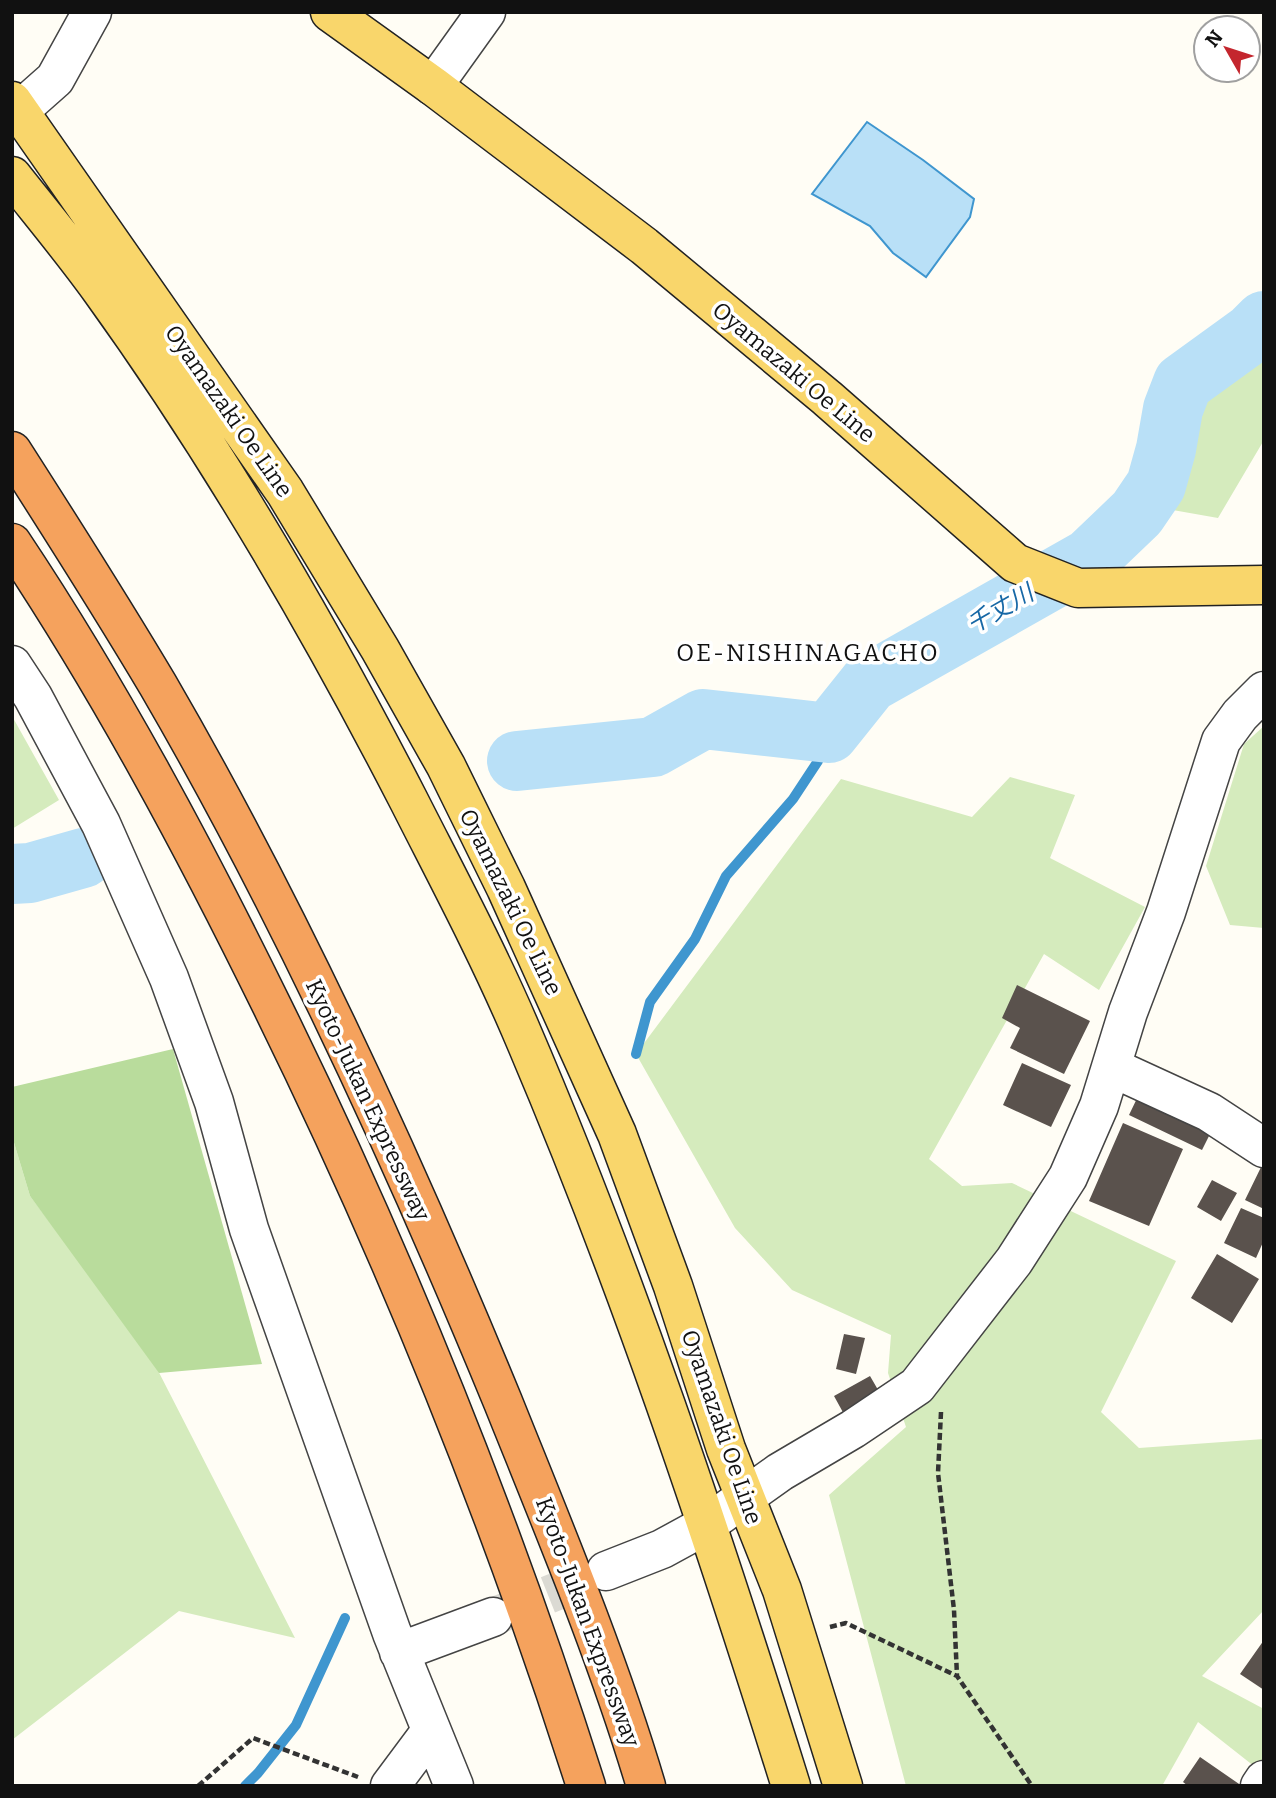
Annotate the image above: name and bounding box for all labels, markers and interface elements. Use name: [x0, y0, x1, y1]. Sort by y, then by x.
north arrow: [1192, 14, 1262, 84]
text: N: [1201, 25, 1228, 52]
street label: Oyamazaki Oe Line: [707, 296, 881, 448]
street label: Oyamazaki Oe Line: [159, 319, 299, 503]
water label: 千丈川: [962, 577, 1041, 639]
district label: OE-NISHINAGACHO: [676, 639, 940, 667]
street label: Oyamazaki Oe Line: [454, 804, 568, 1000]
street label: Kyoto-Jukan Expressway: [300, 975, 437, 1226]
street label: Oyamazaki Oe Line: [676, 1326, 768, 1528]
street label: Kyoto-Jukan Expressway: [530, 1494, 646, 1751]

